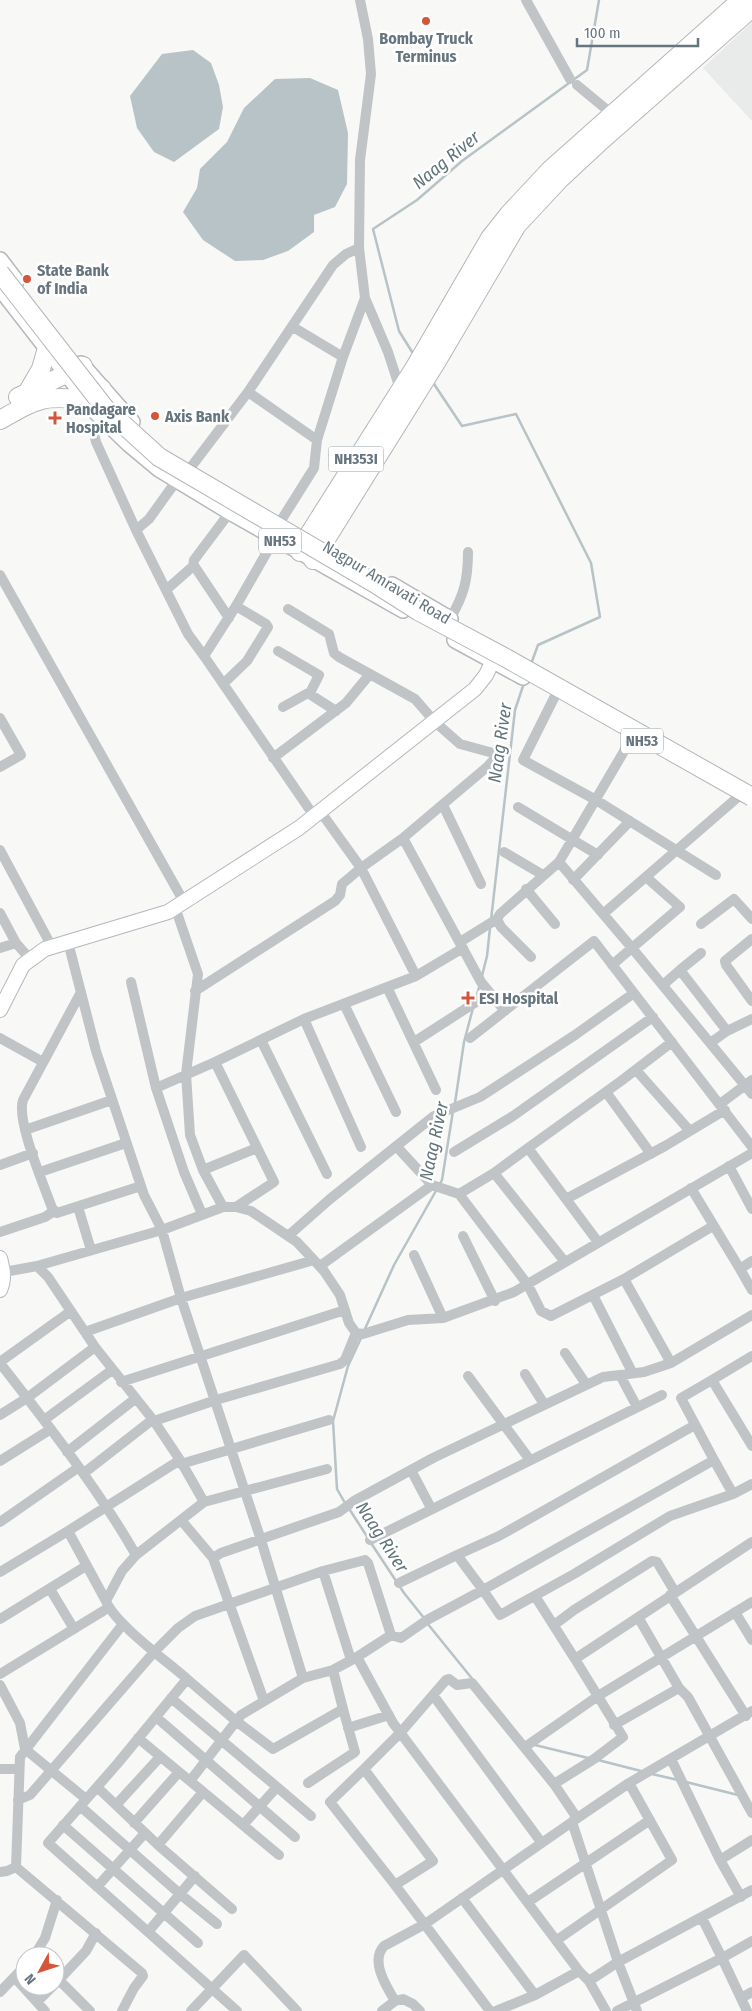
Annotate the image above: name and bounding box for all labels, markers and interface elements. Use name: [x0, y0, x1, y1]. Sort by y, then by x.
marker: Bombay Truck Terminus: [420, 15, 432, 27]
scale bar: [577, 15, 698, 47]
text: 100 m: [584, 24, 621, 42]
place label: Bombay Truck Terminus: [379, 29, 474, 66]
water label: Naag River: [408, 126, 485, 194]
place label: State Bank of India: [37, 261, 110, 298]
marker: State Bank of India: [21, 273, 33, 285]
place label: Pandagare Hospital: [66, 400, 136, 437]
place label: Axis Bank: [164, 407, 230, 426]
marker: Axis Bank: [149, 410, 161, 422]
marker: Pandagare Hospital: [48, 411, 62, 425]
road number: NH353I: [328, 446, 384, 472]
road number: NH53: [259, 528, 301, 554]
street label: Nagpur Amravati Road: [319, 537, 454, 628]
water label: Naag River: [484, 701, 517, 784]
road number: NH53: [621, 728, 663, 754]
place label: ESI Hospital: [479, 989, 559, 1008]
marker: ESI Hospital: [461, 991, 475, 1005]
water label: Naag River: [415, 1099, 453, 1182]
water label: Naag River: [351, 1497, 413, 1577]
north arrow: [15, 1946, 65, 1996]
text: N: [21, 1970, 40, 1988]

